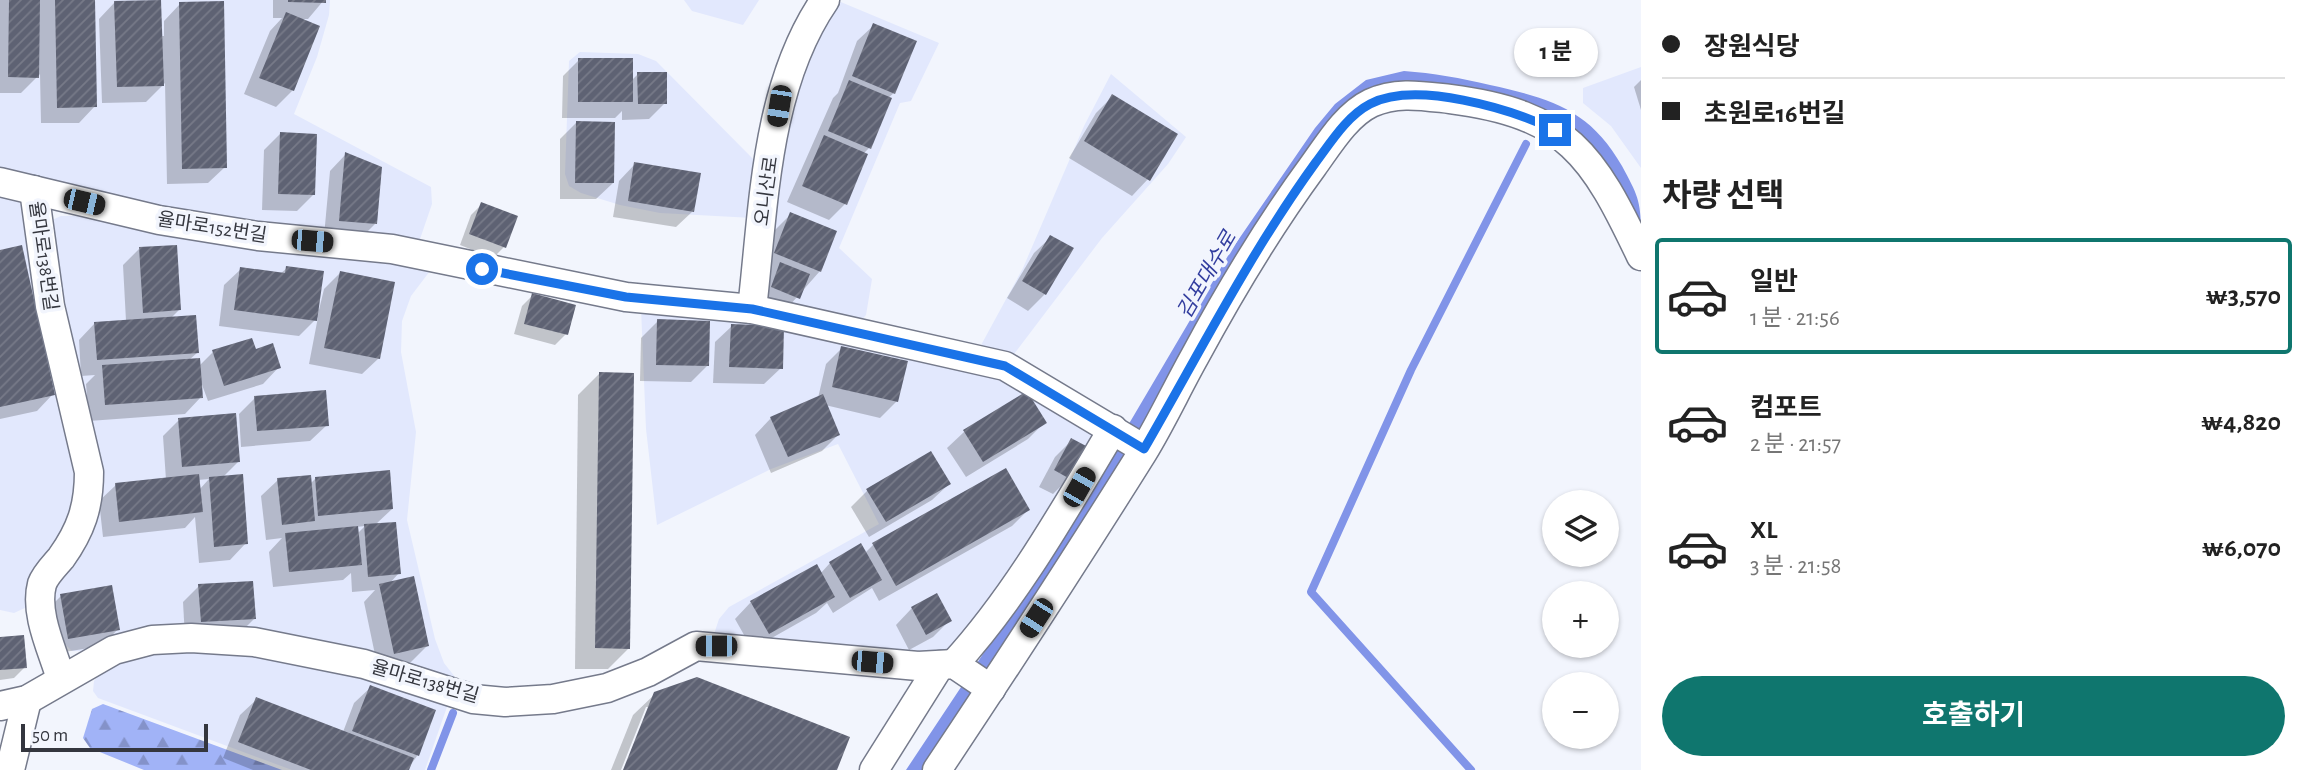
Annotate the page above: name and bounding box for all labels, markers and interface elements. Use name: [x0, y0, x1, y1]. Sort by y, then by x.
callout: 1 분: [1513, 29, 1597, 78]
text: 장원식당: [1704, 34, 1800, 60]
text: 1 분: [1540, 41, 1572, 64]
car: [766, 84, 793, 128]
text: 초원로16번길: [1704, 101, 1846, 127]
route end: [1539, 114, 1571, 146]
street label: 오니산로: [752, 155, 781, 227]
text: 차량 선택: [1662, 180, 1785, 212]
car: [62, 187, 107, 217]
street label: 율마로138번길: [26, 200, 61, 312]
street label: 율마로152번길: [156, 209, 268, 246]
water label: 김포대수로: [1173, 226, 1241, 322]
car: [291, 229, 334, 253]
route start: [466, 253, 498, 285]
icon: car: [1666, 265, 1729, 328]
text: 일반: [1750, 269, 1798, 295]
text: ₩3,570: [2206, 283, 2281, 309]
text: 1 분 · 21:56: [1750, 307, 1840, 330]
icon: car: [1666, 391, 1729, 454]
text: 컴포트: [1750, 395, 1822, 421]
text: ₩4,820: [2201, 409, 2281, 435]
text: 2 분 · 21:57: [1750, 433, 1841, 456]
car: [1060, 464, 1099, 510]
map controls: [1542, 490, 1619, 749]
button: layers: [1542, 490, 1619, 567]
icon: car: [1666, 517, 1729, 580]
text: XL: [1750, 517, 1777, 543]
text: ₩6,070: [2202, 535, 2281, 561]
text: 3 분 · 21:58: [1750, 555, 1841, 578]
button: +: [1542, 581, 1619, 658]
car: [1016, 595, 1057, 641]
car: [696, 636, 738, 657]
car: [851, 650, 894, 674]
street label: 율마로138번길: [369, 657, 481, 706]
button: −: [1542, 672, 1619, 749]
button: 호출하기: [1662, 676, 2285, 756]
scale bar: [21, 721, 208, 753]
text: 50 m: [32, 726, 68, 745]

